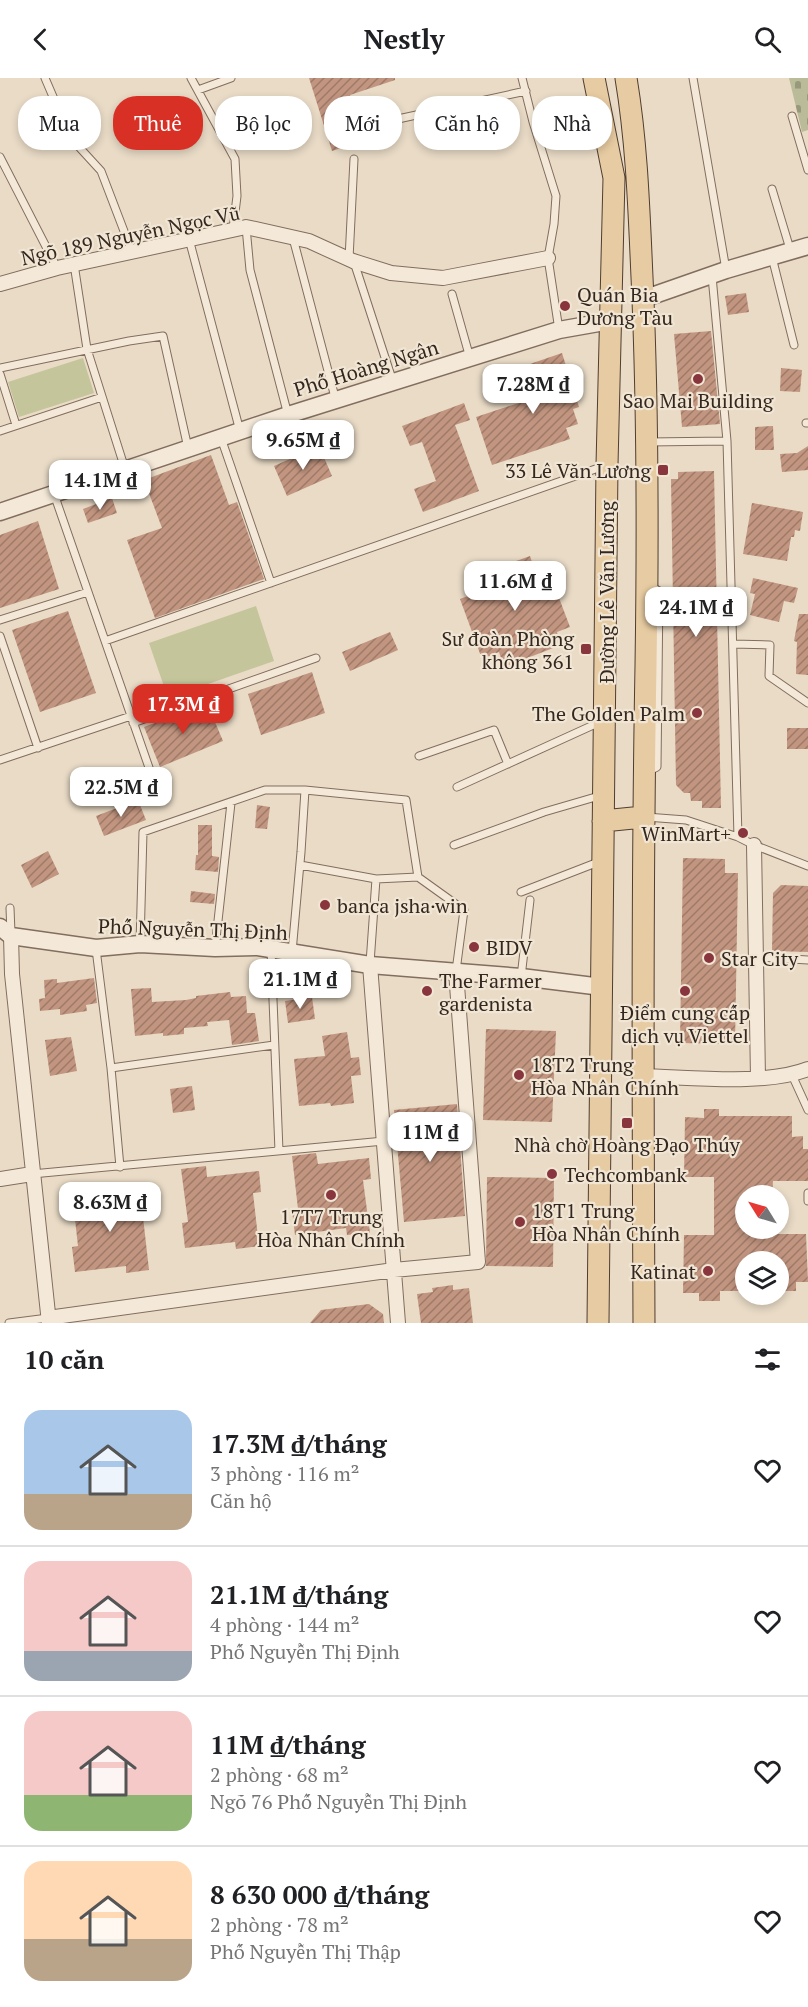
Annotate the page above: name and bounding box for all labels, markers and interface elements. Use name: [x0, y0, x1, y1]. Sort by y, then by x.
text: Nestly: [363, 21, 445, 57]
icon: back: [24, 23, 57, 56]
icon: search: [751, 23, 784, 56]
chip: Mua: [18, 96, 101, 150]
chip: Thuê: [113, 96, 203, 150]
chip: Bộ lọc: [215, 96, 312, 150]
chip: Mới: [324, 96, 402, 150]
chip: Căn hộ: [414, 96, 520, 150]
chip: Nhà: [532, 96, 612, 150]
street label: Ngõ 189 Nguyễn Ngọc Vũ: [18, 199, 242, 271]
place label: Quán Bia Dương Tàu: [577, 281, 673, 331]
marker: Quán Bia Dương Tàu: [558, 299, 572, 313]
street label: Phố Hoàng Ngân: [290, 333, 442, 403]
pin: 7.28M ₫: [478, 364, 588, 415]
text: 7.28M ₫: [496, 370, 570, 397]
marker: Sao Mai Building: [691, 372, 705, 386]
place label: Sao Mai Building: [623, 387, 774, 414]
pin: 9.65M ₫: [248, 420, 358, 471]
text: 9.65M ₫: [266, 426, 340, 453]
place label: 33 Lê Văn Lương: [505, 457, 651, 484]
pin: 14.1M ₫: [45, 460, 155, 511]
marker: 33 Lê Văn Lương: [656, 463, 670, 477]
text: 14.1M ₫: [63, 466, 137, 493]
street label: Đường Lê Văn Lương: [593, 500, 620, 683]
pin: 11.6M ₫: [460, 561, 570, 612]
text: 11.6M ₫: [478, 567, 552, 594]
pin: 24.1M ₫: [641, 587, 751, 638]
text: 24.1M ₫: [659, 593, 733, 620]
place label: Sư đoàn Phòng không 361: [441, 625, 574, 675]
marker: Sư đoàn Phòng không 361: [579, 642, 593, 656]
pin: 17.3M ₫: [128, 684, 238, 735]
text: 17.3M ₫: [146, 690, 220, 717]
place label: The Golden Palm: [532, 700, 685, 727]
marker: The Golden Palm: [690, 706, 704, 720]
pin: 22.5M ₫: [66, 767, 176, 818]
text: 22.5M ₫: [84, 773, 158, 800]
place label: WinMart+: [641, 820, 731, 847]
marker: WinMart+: [736, 826, 750, 840]
place label: banca jsha·win: [337, 892, 468, 919]
marker: banca jsha·win: [318, 898, 332, 912]
street label: Phố Nguyễn Thị Định: [98, 912, 289, 946]
place label: BIDV: [486, 934, 533, 961]
marker: BIDV: [467, 940, 481, 954]
place label: Star City: [721, 945, 799, 972]
marker: Star City: [702, 951, 716, 965]
pin: 21.1M ₫: [245, 959, 355, 1010]
text: 21.1M ₫: [263, 965, 337, 992]
place label: The Farmer gardenista: [439, 967, 542, 1017]
marker: The Farmer gardenista: [420, 984, 434, 998]
marker: Điểm cung cấp dịch vụ Viettel: [678, 984, 692, 998]
place label: Điểm cung cấp dịch vụ Viettel: [620, 999, 750, 1049]
place label: 18T2 Trung Hòa Nhân Chính: [531, 1051, 679, 1101]
marker: 18T2 Trung Hòa Nhân Chính: [512, 1068, 526, 1082]
pin: 11M ₫: [388, 1112, 472, 1163]
marker: Nhà chờ Hoàng Đạo Thúy: [620, 1116, 634, 1130]
text: 11M ₫: [402, 1118, 458, 1145]
place label: Nhà chờ Hoàng Đạo Thúy: [514, 1131, 741, 1158]
place label: Techcombank: [564, 1161, 687, 1188]
marker: Techcombank: [545, 1167, 559, 1181]
pin: 8.63M ₫: [55, 1182, 165, 1233]
north arrow: [735, 1185, 789, 1239]
map controls: [735, 1185, 789, 1305]
text: 8.63M ₫: [73, 1188, 147, 1215]
marker: 17T7 Trung Hòa Nhân Chính: [324, 1188, 338, 1202]
place label: 18T1 Trung Hòa Nhân Chính: [532, 1197, 680, 1247]
place label: 17T7 Trung Hòa Nhân Chính: [257, 1203, 405, 1253]
marker: 18T1 Trung Hòa Nhân Chính: [513, 1215, 527, 1229]
button: layers: [735, 1251, 789, 1305]
place label: Katinat: [630, 1258, 697, 1285]
marker: Katinat: [701, 1264, 715, 1278]
text: 10 căn: [24, 1342, 104, 1376]
icon: filters: [751, 1343, 784, 1376]
text: 17.3M ₫/tháng: [210, 1426, 387, 1460]
icon: home: [72, 1434, 144, 1506]
icon: heart: [751, 1454, 784, 1487]
text: 3 phòng · 116 m²: [210, 1460, 359, 1487]
text: Căn hộ: [210, 1487, 271, 1514]
text: 21.1M ₫/tháng: [210, 1577, 388, 1611]
icon: home: [72, 1585, 144, 1657]
icon: heart: [751, 1605, 784, 1638]
text: 4 phòng · 144 m²: [210, 1611, 359, 1638]
text: Phố Nguyễn Thị Định: [210, 1638, 400, 1665]
text: 11M ₫/tháng: [210, 1727, 366, 1761]
icon: home: [72, 1735, 144, 1807]
icon: heart: [751, 1755, 784, 1788]
text: 2 phòng · 68 m²: [210, 1761, 349, 1788]
text: Ngõ 76 Phố Nguyễn Thị Định: [210, 1788, 467, 1815]
text: 8 630 000 ₫/tháng: [210, 1877, 429, 1911]
icon: home: [72, 1885, 144, 1957]
icon: heart: [751, 1905, 784, 1938]
text: 2 phòng · 78 m²: [210, 1911, 349, 1938]
text: Phố Nguyễn Thị Thập: [210, 1938, 401, 1965]

